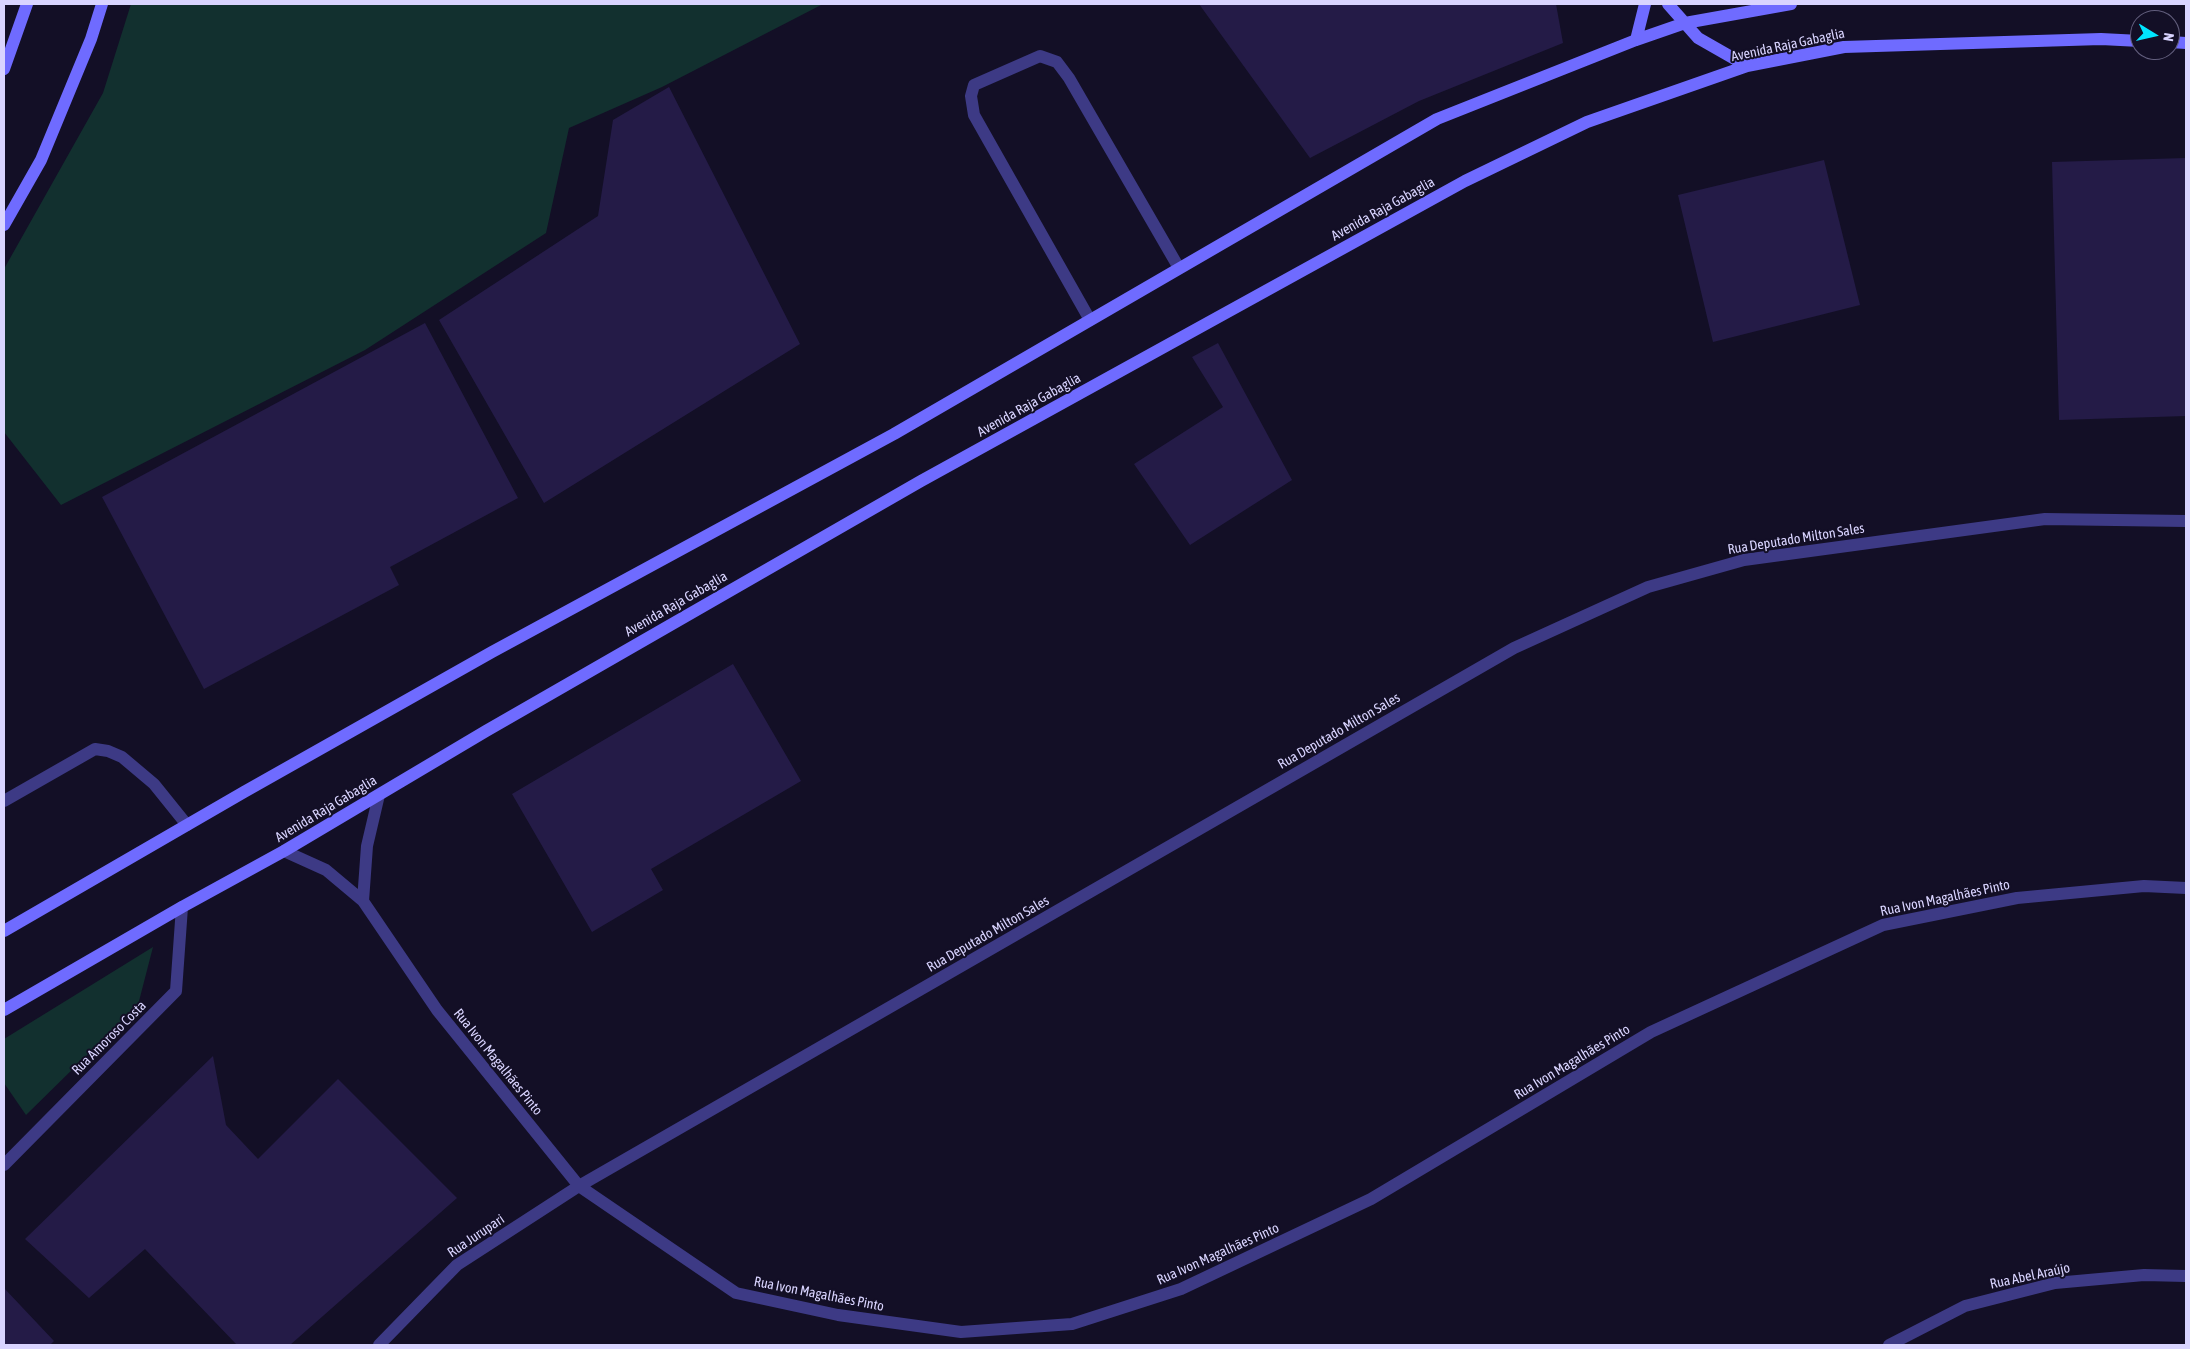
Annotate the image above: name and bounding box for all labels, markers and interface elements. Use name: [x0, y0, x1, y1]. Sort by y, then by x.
north arrow: [2130, 10, 2180, 60]
street label: Avenida Raja Gabaglia: [1730, 25, 1846, 65]
text: N: [2160, 32, 2177, 43]
street label: Avenida Raja Gabaglia: [1328, 174, 1438, 244]
street label: Avenida Raja Gabaglia: [974, 370, 1084, 440]
street label: Rua Deputado Milton Sales: [1726, 520, 1866, 558]
street label: Avenida Raja Gabaglia: [622, 568, 730, 640]
street label: Rua Deputado Milton Sales: [1275, 689, 1403, 773]
street label: Avenida Raja Gabaglia: [272, 772, 380, 846]
street label: Rua Ivon Magalhães Pinto: [1879, 876, 2011, 920]
street label: Rua Deputado Milton Sales: [924, 892, 1052, 976]
street label: Rua Amoroso Costa: [68, 997, 150, 1079]
street label: Rua Ivon Magalhães Pinto: [450, 1005, 546, 1119]
street label: Rua Ivon Magalhães Pinto: [1511, 1021, 1633, 1103]
street label: Rua Jurupari: [444, 1211, 508, 1261]
street label: Rua Ivon Magalhães Pinto: [1154, 1219, 1282, 1289]
street label: Rua Abel Araújo: [1988, 1259, 2072, 1293]
street label: Rua Ivon Magalhães Pinto: [753, 1273, 885, 1315]

